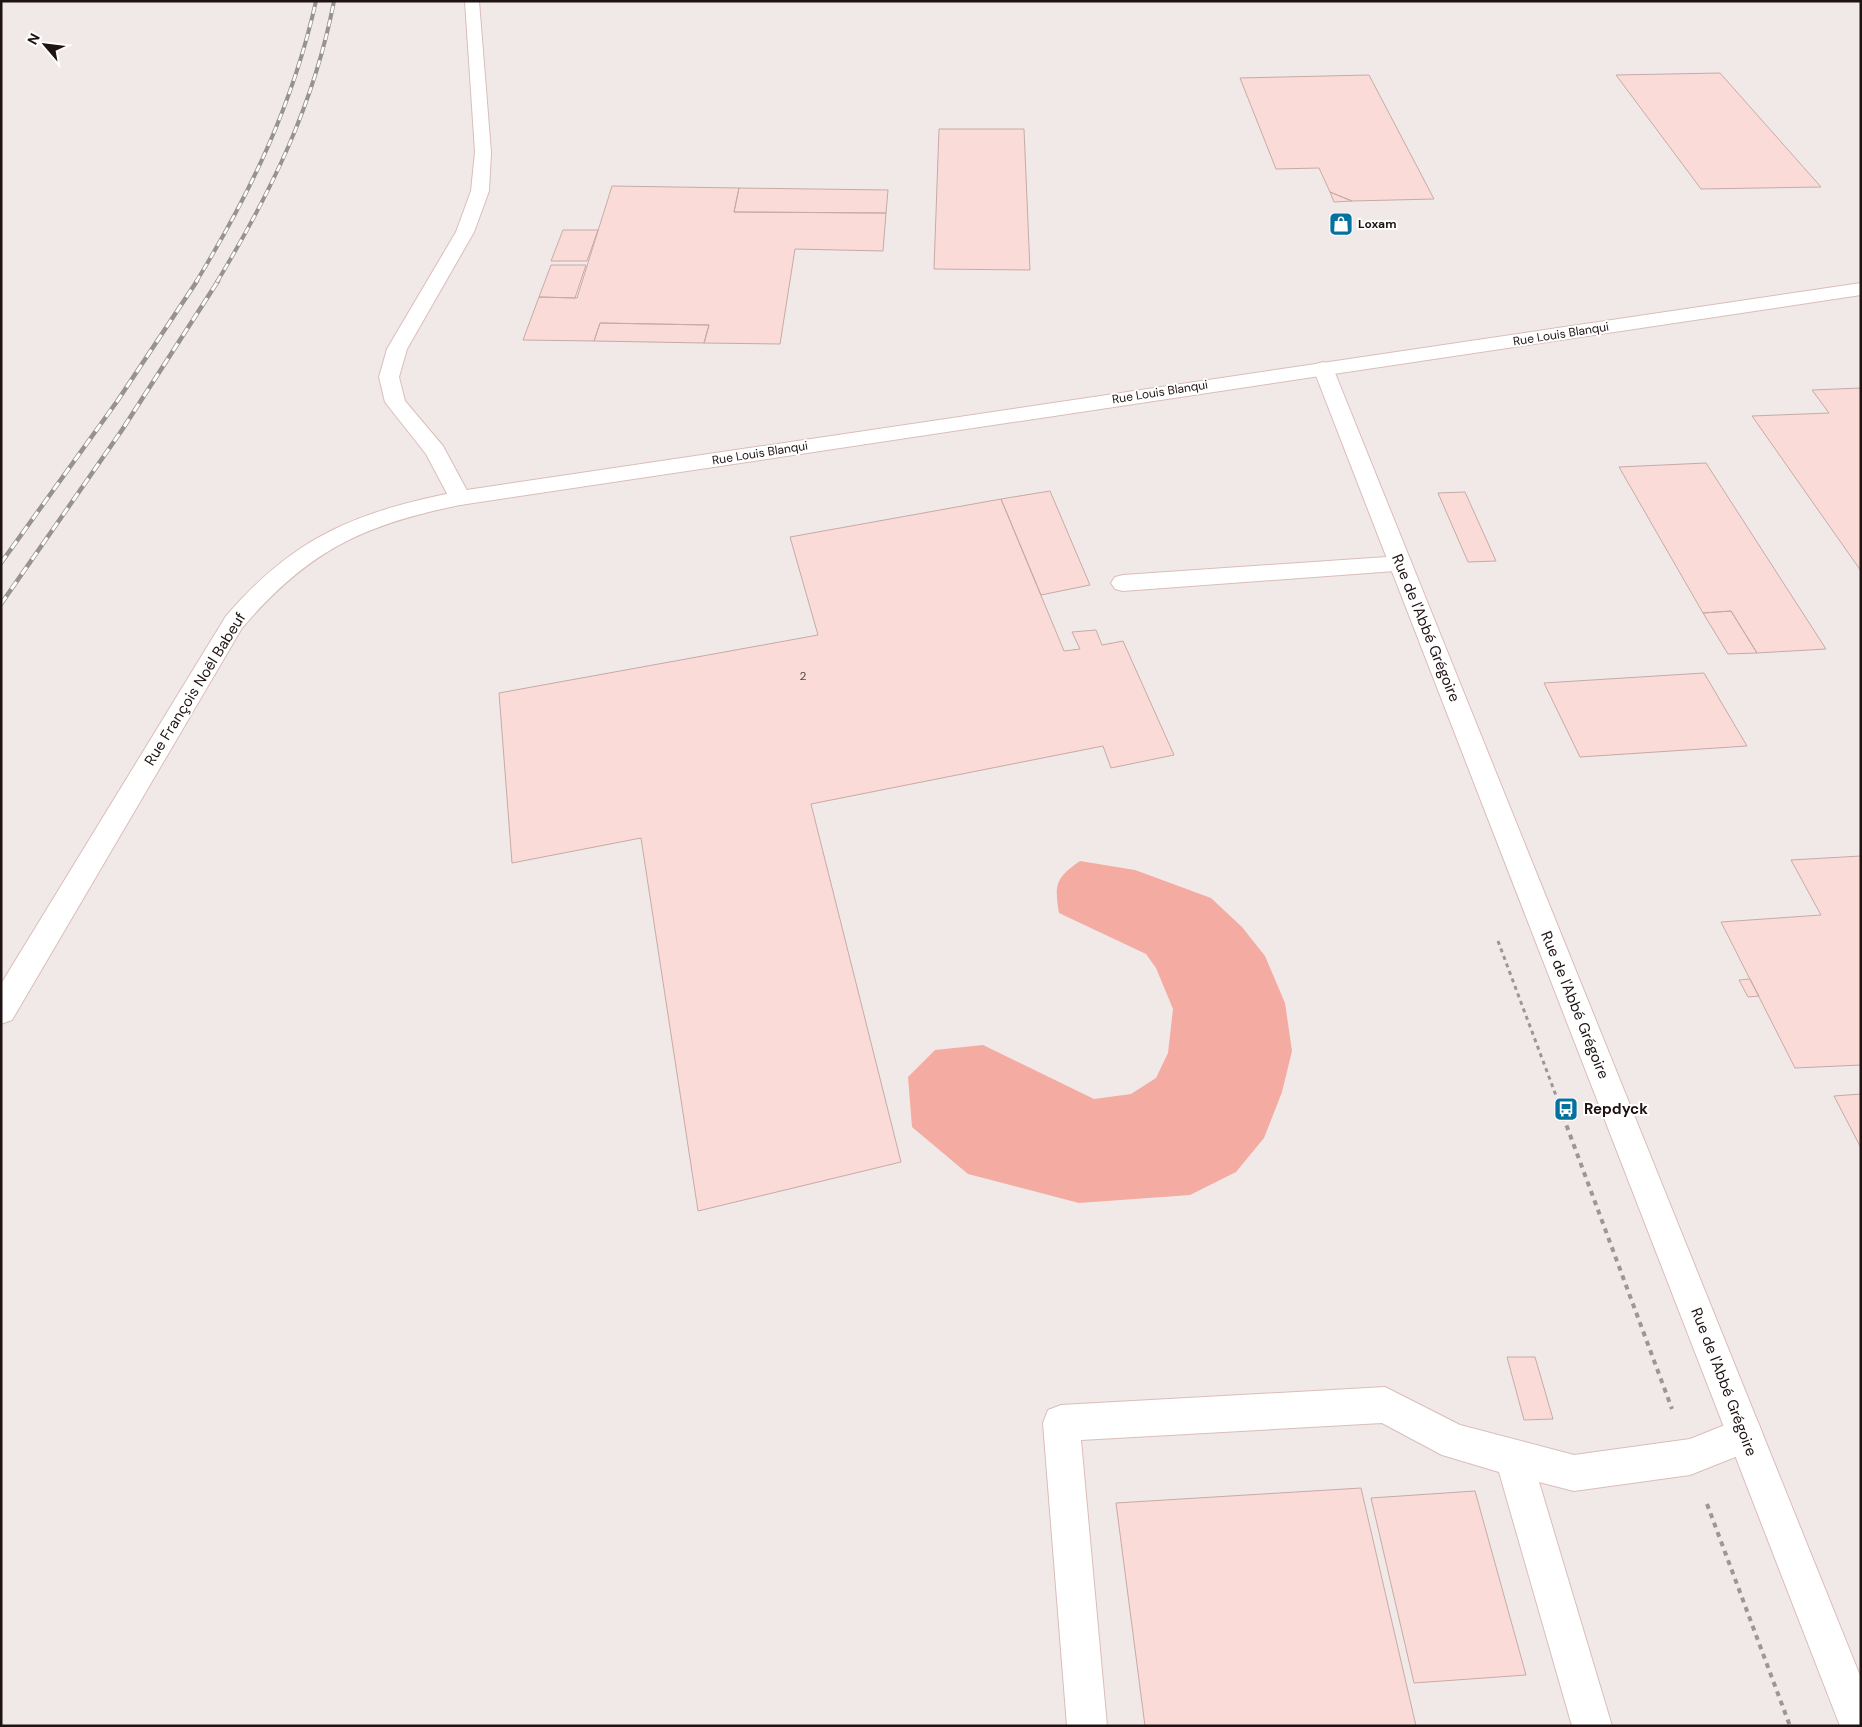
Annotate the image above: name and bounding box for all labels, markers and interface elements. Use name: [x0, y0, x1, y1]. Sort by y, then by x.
north arrow: [20, 20, 70, 70]
text: N: [23, 30, 44, 48]
shop icon: Loxam: [1328, 211, 1354, 237]
place label: Loxam: [1358, 216, 1396, 232]
street label: Rue Louis Blanqui: [1512, 319, 1610, 349]
street label: Rue Louis Blanqui: [1111, 377, 1209, 407]
street label: Rue Louis Blanqui: [711, 438, 809, 468]
street label: Rue de l'Abbé Grégoire: [1387, 551, 1465, 705]
street label: Rue François Noël Babeuf: [140, 609, 250, 769]
house number: 2: [800, 668, 807, 684]
street label: Rue de l'Abbé Grégoire: [1536, 928, 1614, 1082]
bus stop icon: Repdyck: [1553, 1096, 1579, 1122]
place label: Repdyck: [1584, 1099, 1648, 1119]
street label: Rue de l'Abbé Grégoire: [1686, 1305, 1762, 1459]

